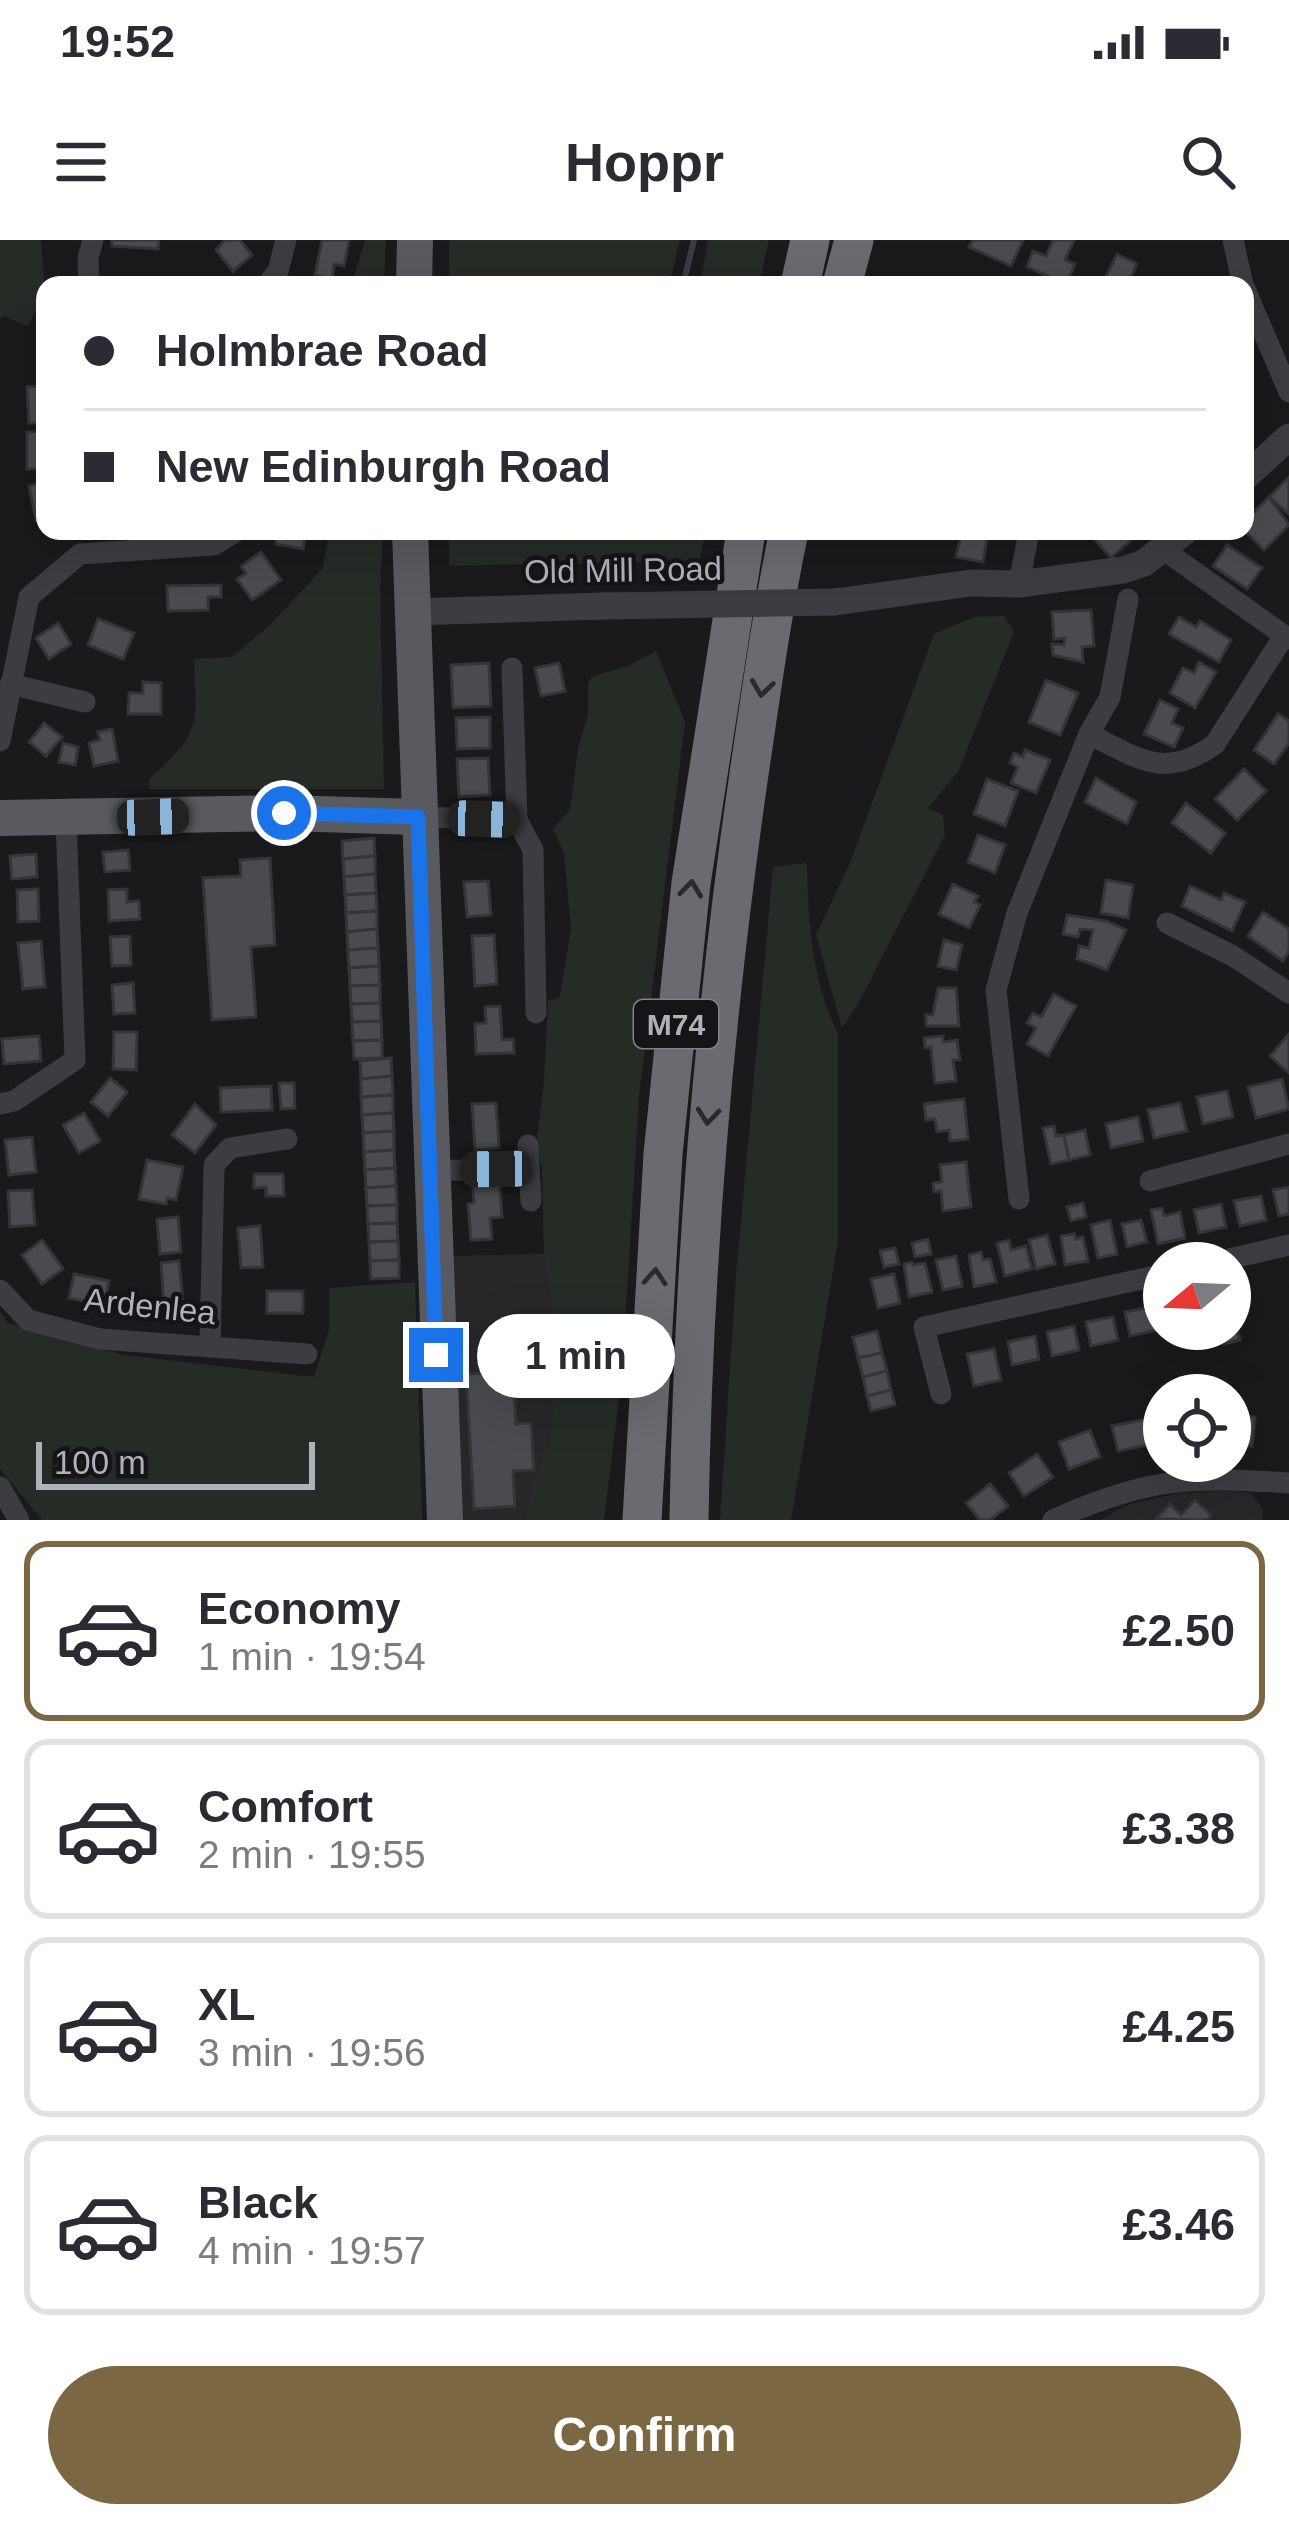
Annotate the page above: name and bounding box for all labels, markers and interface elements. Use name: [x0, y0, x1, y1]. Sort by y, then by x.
text: 19:52: [60, 16, 175, 67]
icon: menu: [48, 129, 114, 195]
icon: search: [1175, 129, 1241, 195]
text: Hoppr: [565, 132, 724, 192]
text: Holmbrae Road: [156, 325, 489, 376]
text: New Edinburgh Road: [156, 441, 611, 492]
street label: Old Mill Road: [524, 550, 722, 590]
one-way arrow: [750, 678, 776, 697]
route start: [257, 786, 311, 840]
car: [116, 798, 190, 836]
car: [447, 800, 521, 838]
one-way arrow: [677, 879, 703, 899]
road number: M74: [634, 1000, 718, 1048]
one-way arrow: [696, 1107, 721, 1126]
car: [460, 1150, 532, 1188]
north arrow: [1143, 1242, 1251, 1350]
map controls: [1143, 1242, 1251, 1482]
one-way arrow: [642, 1267, 668, 1286]
street label: Ardenlea: [82, 1281, 218, 1331]
callout: 1 min: [478, 1313, 676, 1397]
route end: [409, 1328, 463, 1382]
text: 1 min: [525, 1334, 627, 1377]
button: locate: [1143, 1374, 1251, 1482]
scale bar: [36, 1436, 315, 1489]
text: 100 m: [54, 1444, 146, 1481]
icon: car: [54, 1577, 162, 1685]
text: Economy: [198, 1583, 401, 1634]
text: £2.50: [1122, 1605, 1235, 1656]
text: 1 min · 19:54: [198, 1635, 426, 1678]
icon: car: [54, 1775, 162, 1883]
text: Comfort: [198, 1781, 373, 1832]
text: £3.38: [1122, 1803, 1235, 1854]
text: 2 min · 19:55: [198, 1833, 426, 1876]
icon: car: [54, 1973, 162, 2081]
text: XL: [198, 1979, 256, 2030]
text: £4.25: [1122, 2001, 1235, 2052]
text: 3 min · 19:56: [198, 2031, 426, 2074]
icon: car: [54, 2171, 162, 2279]
text: Black: [198, 2177, 318, 2228]
text: £3.46: [1122, 2199, 1235, 2250]
text: 4 min · 19:57: [198, 2229, 426, 2272]
button: Confirm: [48, 2366, 1241, 2504]

